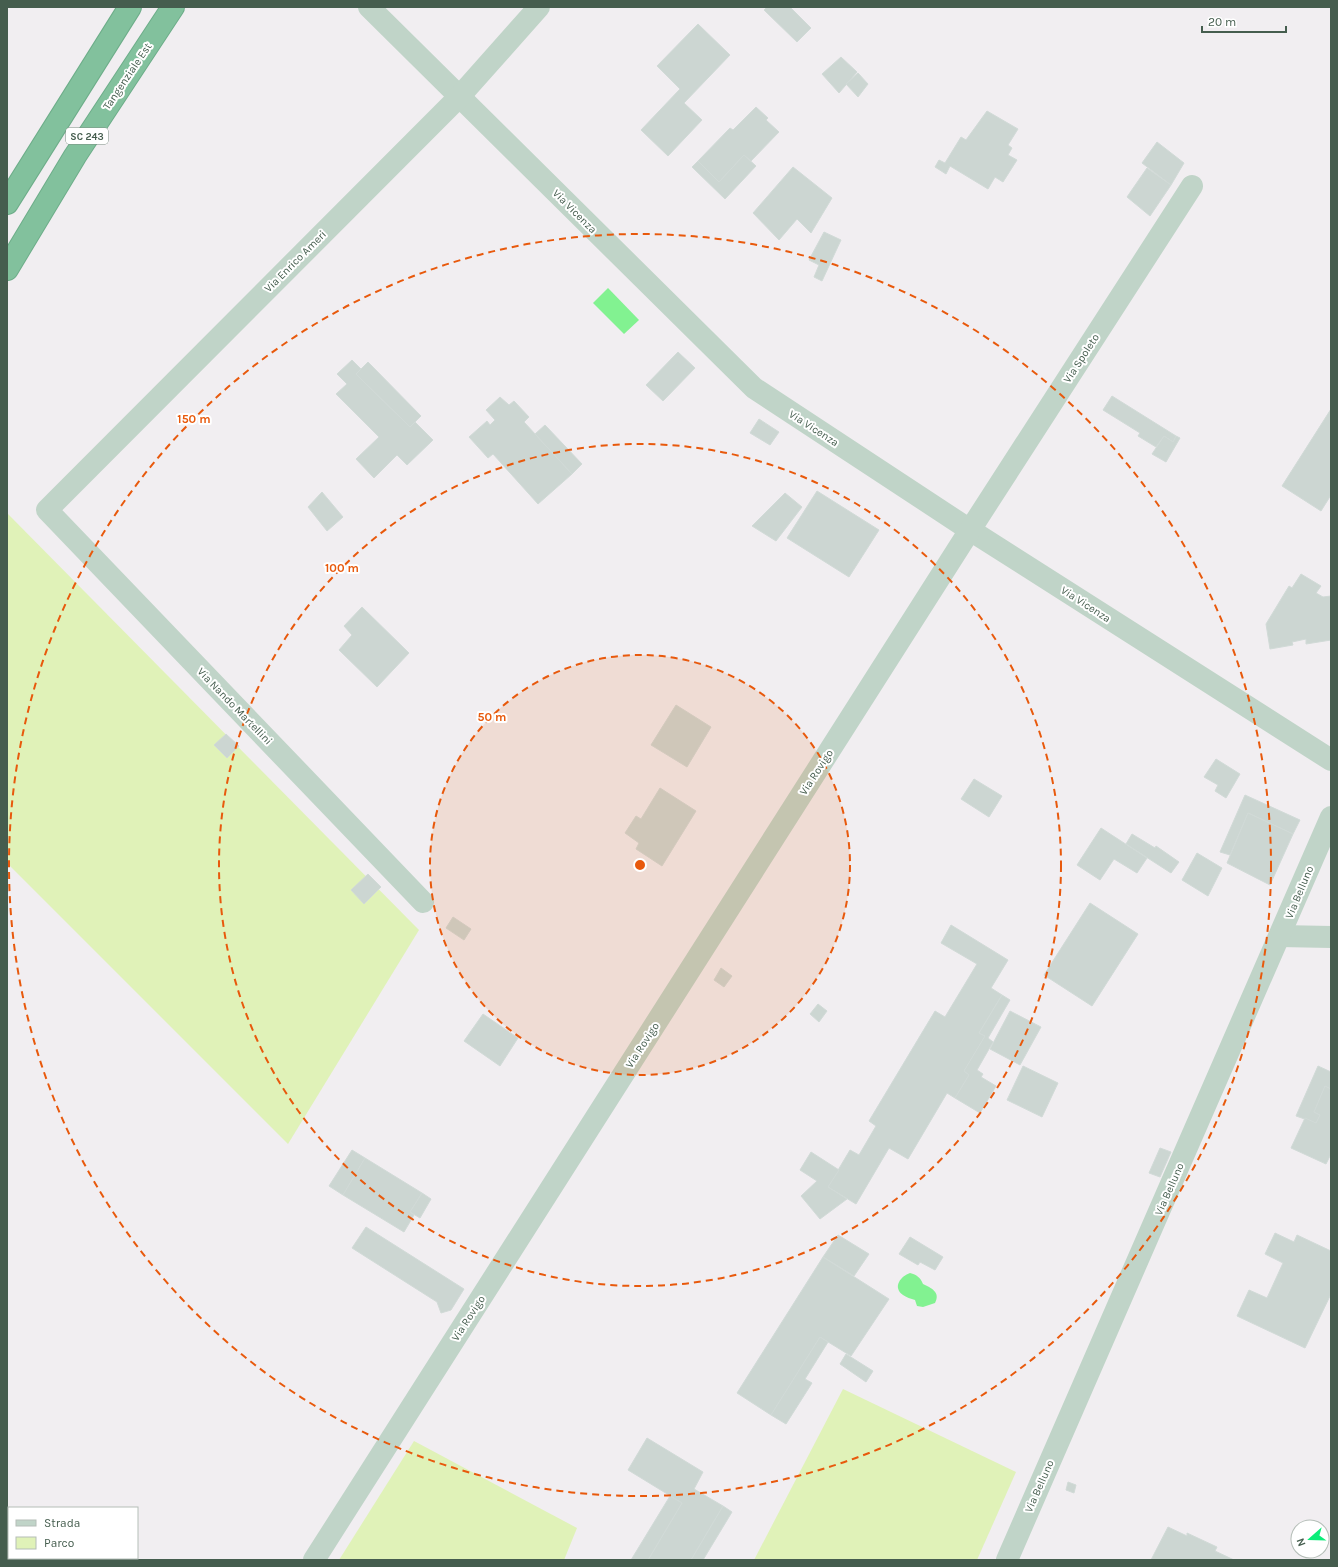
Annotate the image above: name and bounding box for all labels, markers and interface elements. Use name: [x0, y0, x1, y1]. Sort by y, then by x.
scale bar: [1202, 8, 1286, 34]
text: 20 m: [1208, 15, 1236, 29]
street label: Tangenziale Est: [100, 40, 155, 112]
road number: SC 243: [66, 128, 108, 144]
street label: Via Vicenza: [550, 187, 599, 236]
street label: Via Enrico Ameri: [262, 228, 329, 295]
street label: Via Spoleto: [1061, 331, 1102, 385]
street label: Via Vicenza: [786, 407, 841, 449]
text: 150 m: [177, 412, 211, 426]
text: 100 m: [325, 561, 359, 575]
street label: Via Vicenza: [1058, 583, 1113, 625]
street label: Via Nando Martellini: [195, 665, 275, 748]
text: 50 m: [478, 710, 507, 724]
street label: Via Rovigo: [797, 747, 836, 798]
centre of rings: [633, 858, 647, 872]
street label: Via Belluno: [1283, 864, 1316, 921]
street label: Via Rovigo: [623, 1020, 662, 1071]
street label: Via Belluno: [1152, 1161, 1187, 1217]
street label: Via Rovigo: [449, 1293, 488, 1344]
street label: Via Belluno: [1022, 1458, 1057, 1514]
legend: [8, 1507, 138, 1559]
text: Strada: [44, 1516, 80, 1530]
north arrow: [1290, 1519, 1330, 1559]
text: Parco: [44, 1536, 74, 1550]
text: N: [1294, 1536, 1309, 1548]

